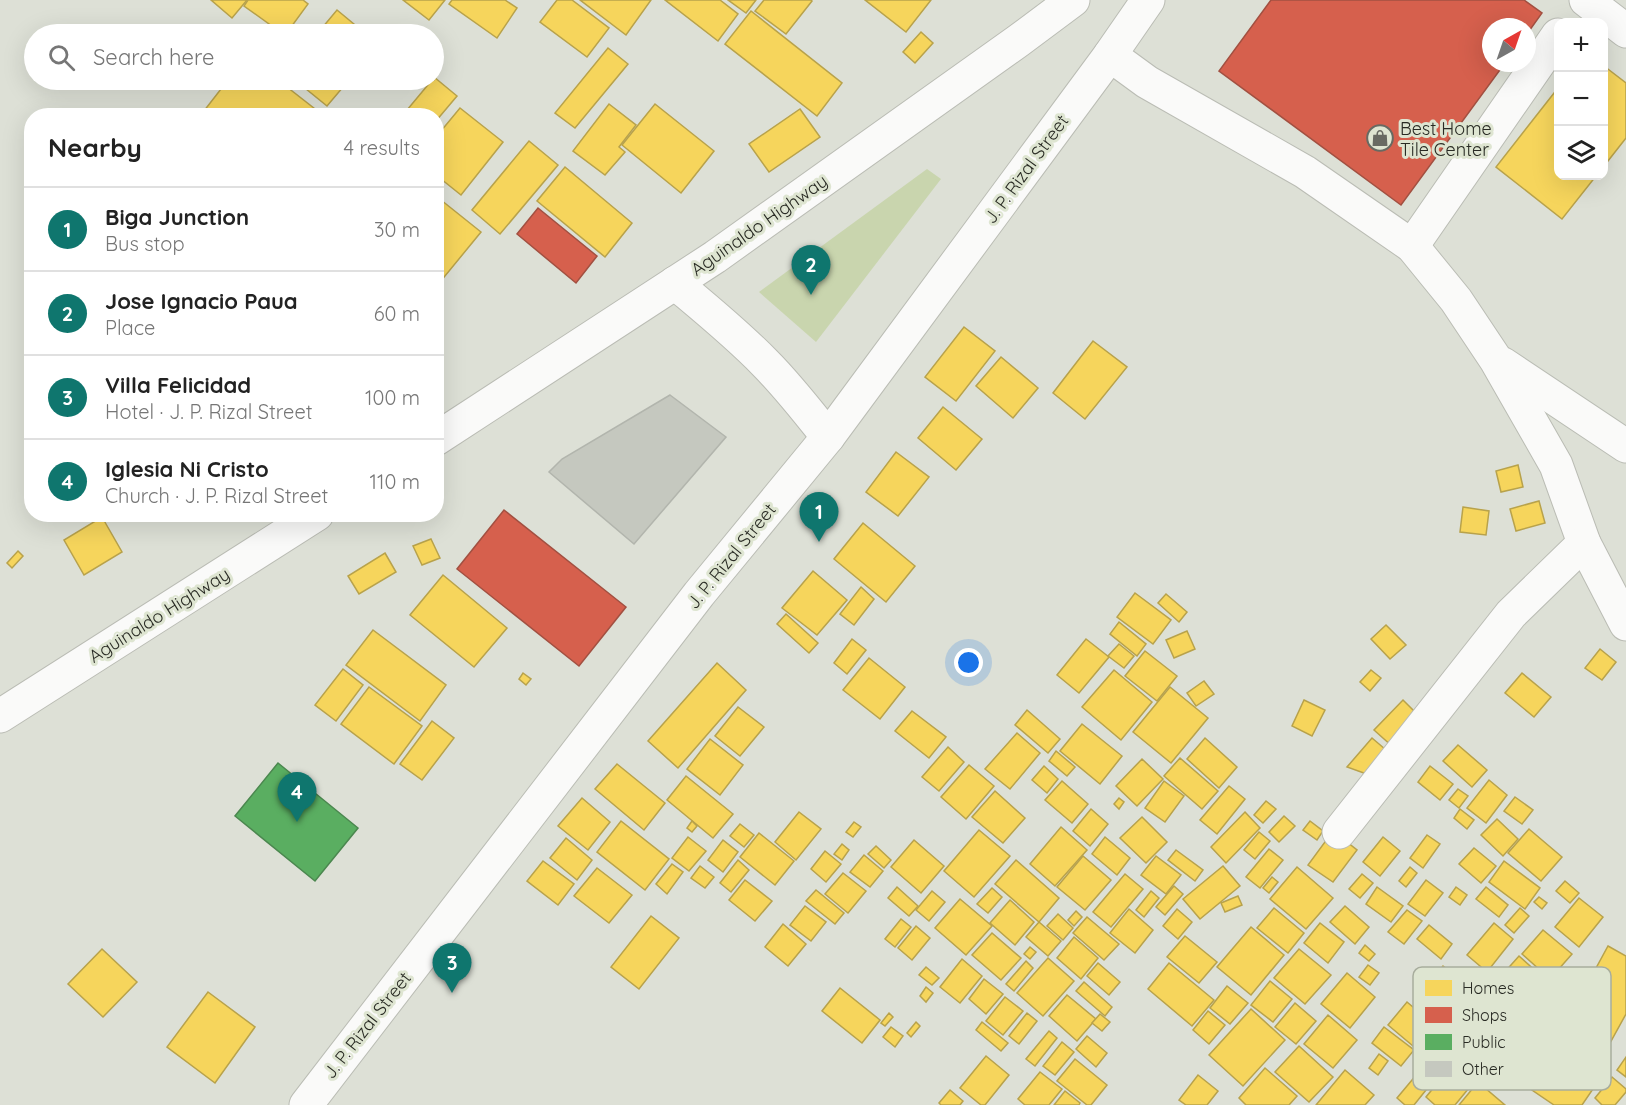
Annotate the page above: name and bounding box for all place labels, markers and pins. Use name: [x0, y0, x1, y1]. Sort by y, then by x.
place label: Best Home Tile Center: [1400, 117, 1492, 161]
shop icon: Best Home Tile Center: [1365, 123, 1395, 153]
pin: 2: [792, 246, 830, 295]
pin: 1: [800, 492, 838, 542]
pin: 4: [278, 772, 316, 822]
pin: 3: [432, 944, 472, 993]

